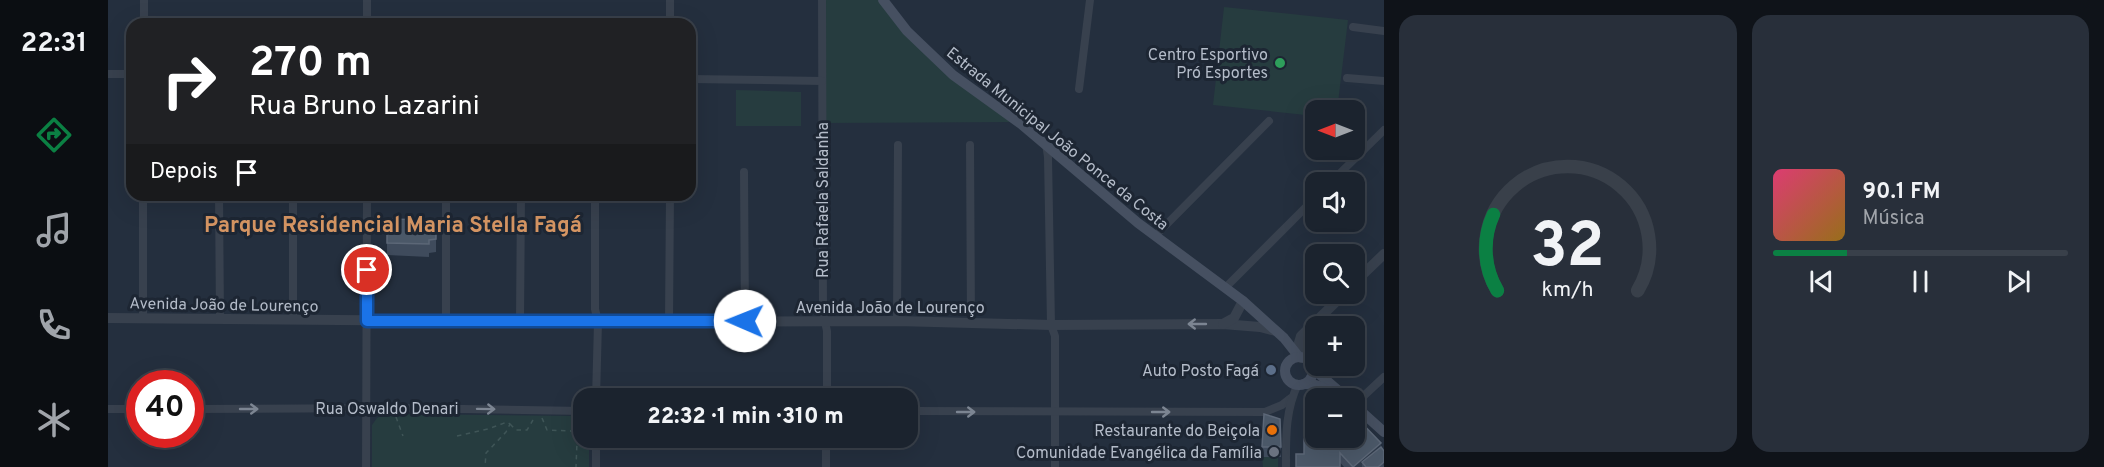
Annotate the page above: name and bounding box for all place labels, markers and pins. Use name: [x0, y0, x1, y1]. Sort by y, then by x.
place label: Centro Esportivo Pró Esportes: [1148, 46, 1268, 84]
marker: Centro Esportivo Pró Esportes: [1273, 56, 1287, 70]
pin: [341, 244, 392, 295]
place label: Auto Posto Fagá: [1142, 362, 1259, 382]
marker: Auto Posto Fagá: [1264, 363, 1278, 377]
place label: Restaurante do Beiçola: [1094, 422, 1260, 442]
marker: Restaurante do Beiçola: [1265, 423, 1279, 437]
place label: Comunidade Evangélica da Família: [1016, 444, 1262, 464]
marker: Comunidade Evangélica da Família: [1267, 445, 1281, 459]

